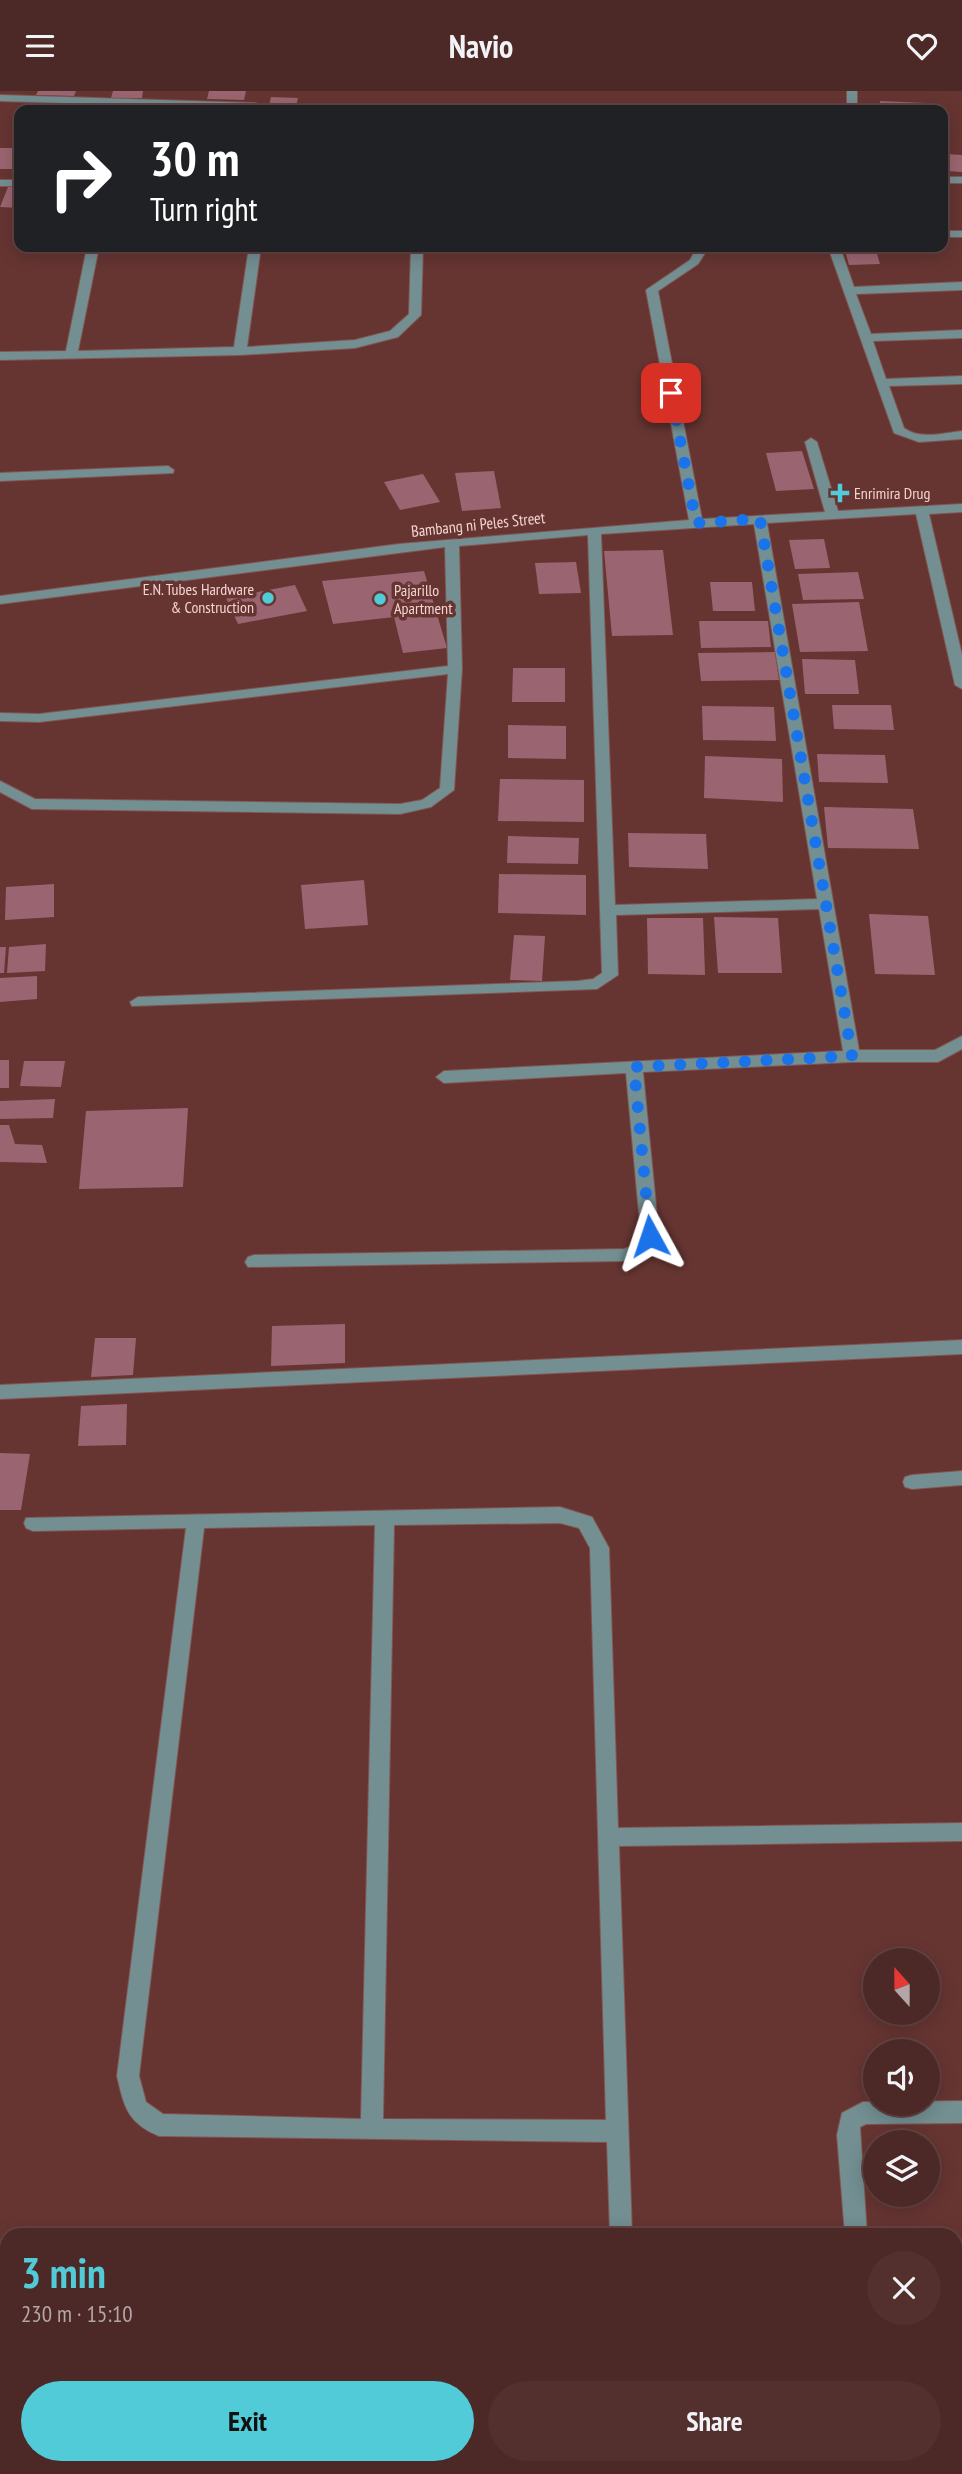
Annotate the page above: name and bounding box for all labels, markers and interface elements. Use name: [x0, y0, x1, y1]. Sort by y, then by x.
text: Navio: [449, 25, 513, 67]
icon: menu: [21, 27, 59, 65]
icon: heart: [903, 27, 941, 65]
text: 30 m: [150, 126, 239, 190]
icon: right: [35, 133, 126, 224]
text: Turn right: [150, 188, 258, 230]
pin: [641, 363, 701, 423]
icon: arrive: [652, 374, 690, 412]
place label: Enrimira Drug: [854, 483, 930, 503]
marker: Enrimira Drug: [832, 485, 848, 501]
street label: Bambang ni Peles Street: [410, 507, 547, 541]
place label: E.N. Tubes Hardware & Construction: [143, 579, 254, 617]
place label: Pajarillo Apartment: [394, 580, 453, 618]
marker: E.N. Tubes Hardware & Construction: [260, 590, 276, 606]
marker: Pajarillo Apartment: [372, 591, 388, 607]
position arrow: [613, 1199, 687, 1273]
north arrow: [863, 1948, 940, 2025]
map controls: [863, 1948, 940, 2207]
button: sound: [863, 2039, 940, 2116]
button: layers: [863, 2130, 940, 2207]
text: 3 min: [21, 2245, 106, 2300]
button: close: [867, 2251, 941, 2325]
text: 230 m · 15:10: [21, 2299, 133, 2328]
button: Exit: [21, 2381, 474, 2461]
button: Share: [488, 2381, 941, 2461]

